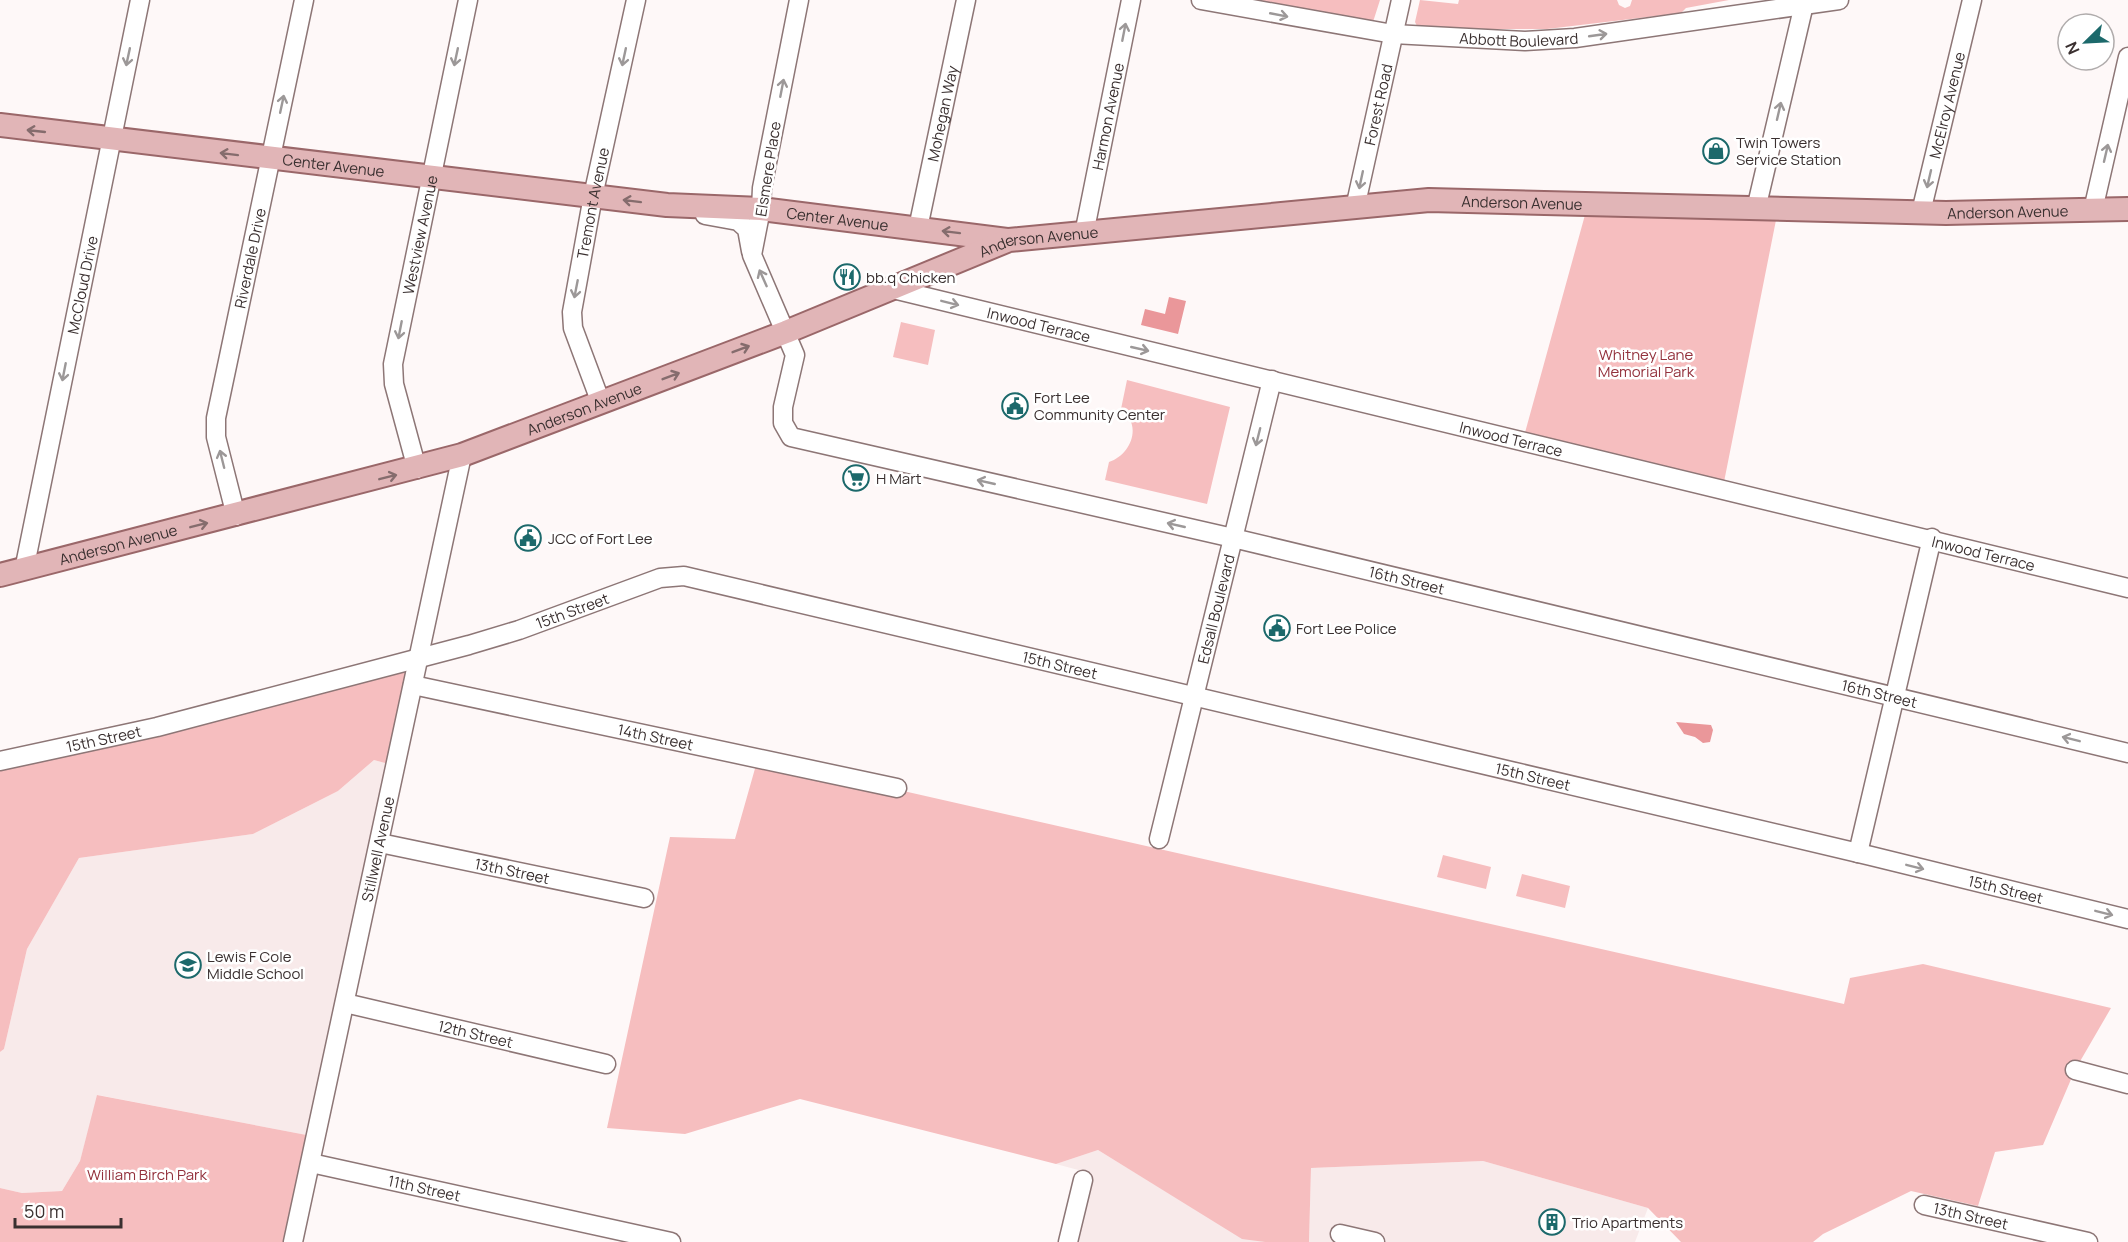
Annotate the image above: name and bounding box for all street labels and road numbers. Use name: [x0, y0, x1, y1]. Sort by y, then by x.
street label: Abbott Boulevard: [1459, 27, 1579, 52]
street label: McElroy Avenue: [1924, 49, 1970, 161]
street label: Harmon Avenue: [1087, 61, 1129, 172]
street label: Forest Road: [1359, 62, 1397, 147]
street label: Mohegan Way: [922, 64, 962, 163]
street label: Elsmere Place: [750, 120, 786, 218]
street label: Tremont Avenue: [571, 145, 614, 260]
street label: Center Avenue: [281, 148, 386, 182]
street label: Westview Avenue: [397, 173, 442, 296]
street label: Anderson Avenue: [1461, 190, 1583, 214]
street label: Anderson Avenue: [1947, 200, 2069, 223]
street label: Center Avenue: [785, 202, 890, 235]
street label: Riverdale Drive: [229, 206, 271, 310]
street label: Anderson Avenue: [976, 221, 1099, 262]
street label: McCloud Drive: [62, 234, 102, 336]
street label: Inwood Terrace: [985, 302, 1093, 347]
street label: Anderson Avenue: [524, 377, 645, 440]
street label: Inwood Terrace: [1457, 416, 1565, 461]
street label: Anderson Avenue: [57, 519, 180, 570]
street label: Inwood Terrace: [1930, 530, 2037, 576]
street label: Edsall Boulevard: [1192, 552, 1239, 666]
street label: 16th Street: [1367, 561, 1447, 599]
street label: 15th Street: [533, 587, 612, 634]
street label: 15th Street: [1020, 646, 1100, 684]
street label: 16th Street: [1839, 674, 1919, 713]
street label: 14th Street: [616, 718, 695, 755]
street label: 15th Street: [64, 720, 143, 757]
street label: 15th Street: [1493, 757, 1573, 795]
street label: Stillwell Avenue: [356, 794, 399, 904]
street label: 13th Street: [473, 852, 552, 889]
street label: 15th Street: [1966, 870, 2045, 908]
street label: 12th Street: [436, 1015, 515, 1052]
street label: 11th Street: [386, 1170, 463, 1206]
street label: 13th Street: [1931, 1197, 2010, 1234]

